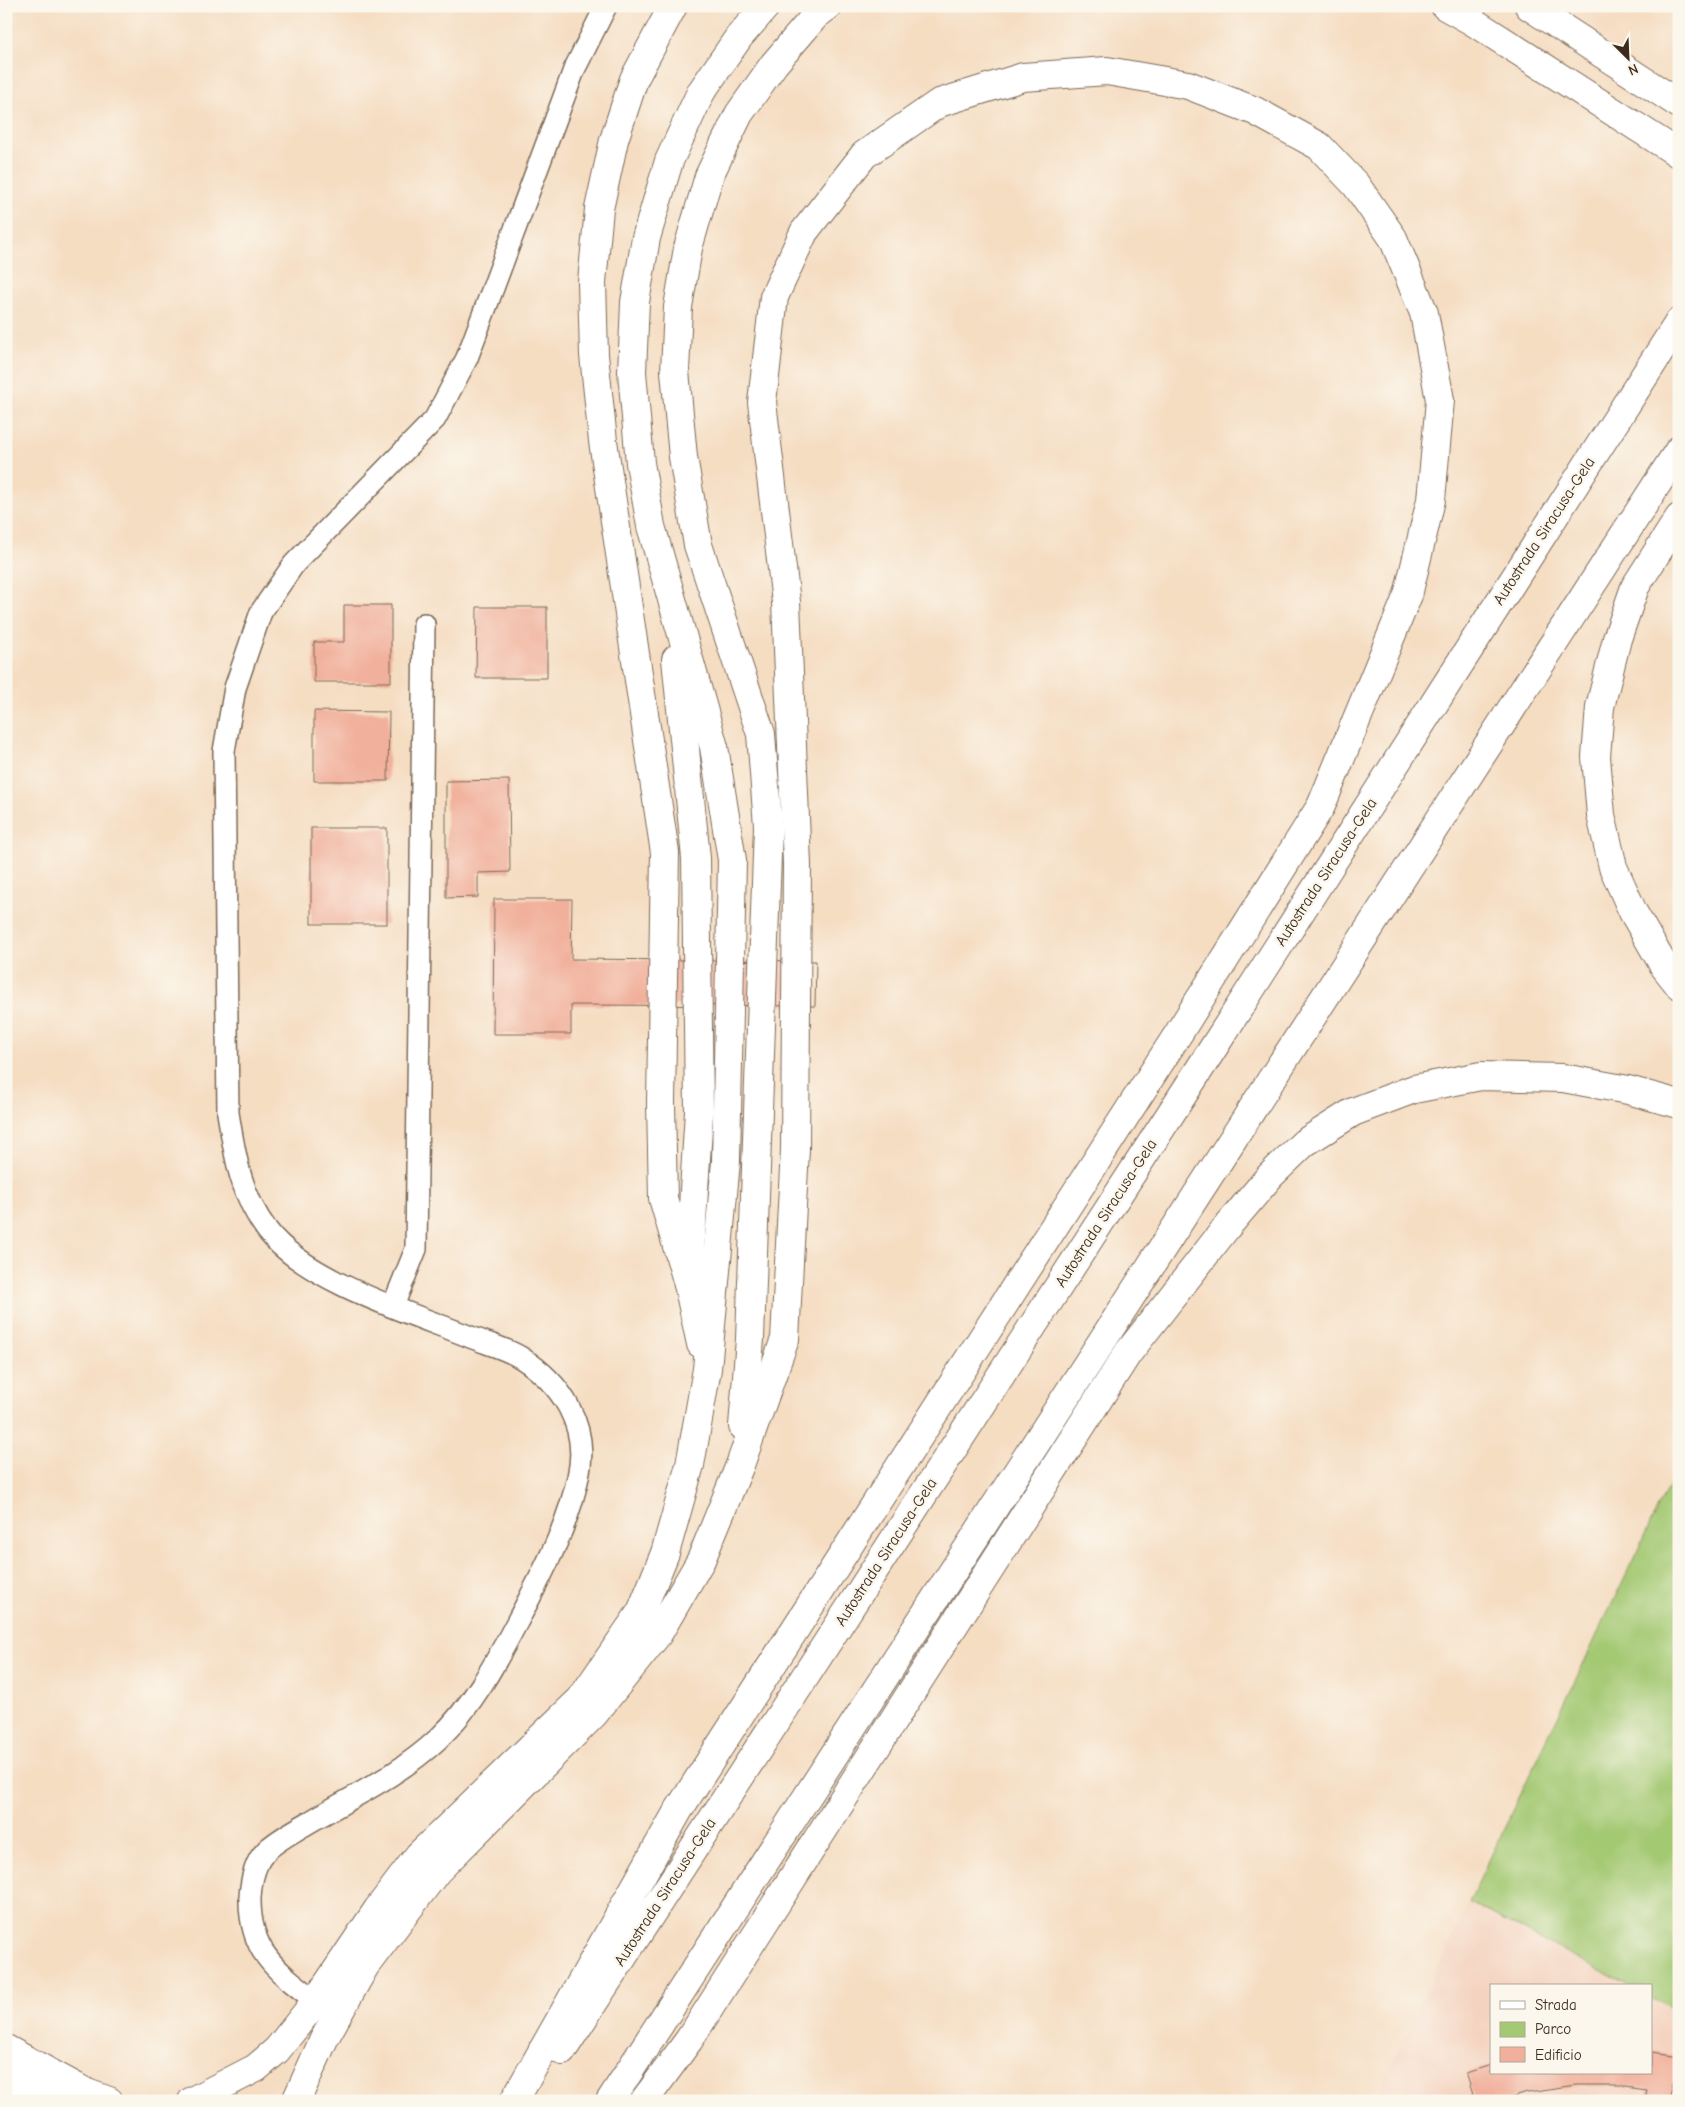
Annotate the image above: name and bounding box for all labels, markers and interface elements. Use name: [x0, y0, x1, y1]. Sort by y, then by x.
north arrow: [1602, 32, 1652, 82]
text: N: [1625, 60, 1641, 79]
street label: Autostrada Siracusa-Gela: [1489, 454, 1599, 608]
street label: Autostrada Siracusa-Gela: [1271, 795, 1381, 949]
street label: Autostrada Siracusa-Gela: [1051, 1136, 1161, 1290]
street label: Autostrada Siracusa-Gela: [831, 1475, 941, 1629]
street label: Autostrada Siracusa-Gela: [610, 1815, 720, 1969]
legend: [1490, 1984, 1652, 2074]
text: Strada: [1535, 1996, 1577, 2014]
text: Parco: [1535, 2020, 1571, 2038]
text: Edificio: [1535, 2046, 1582, 2064]

